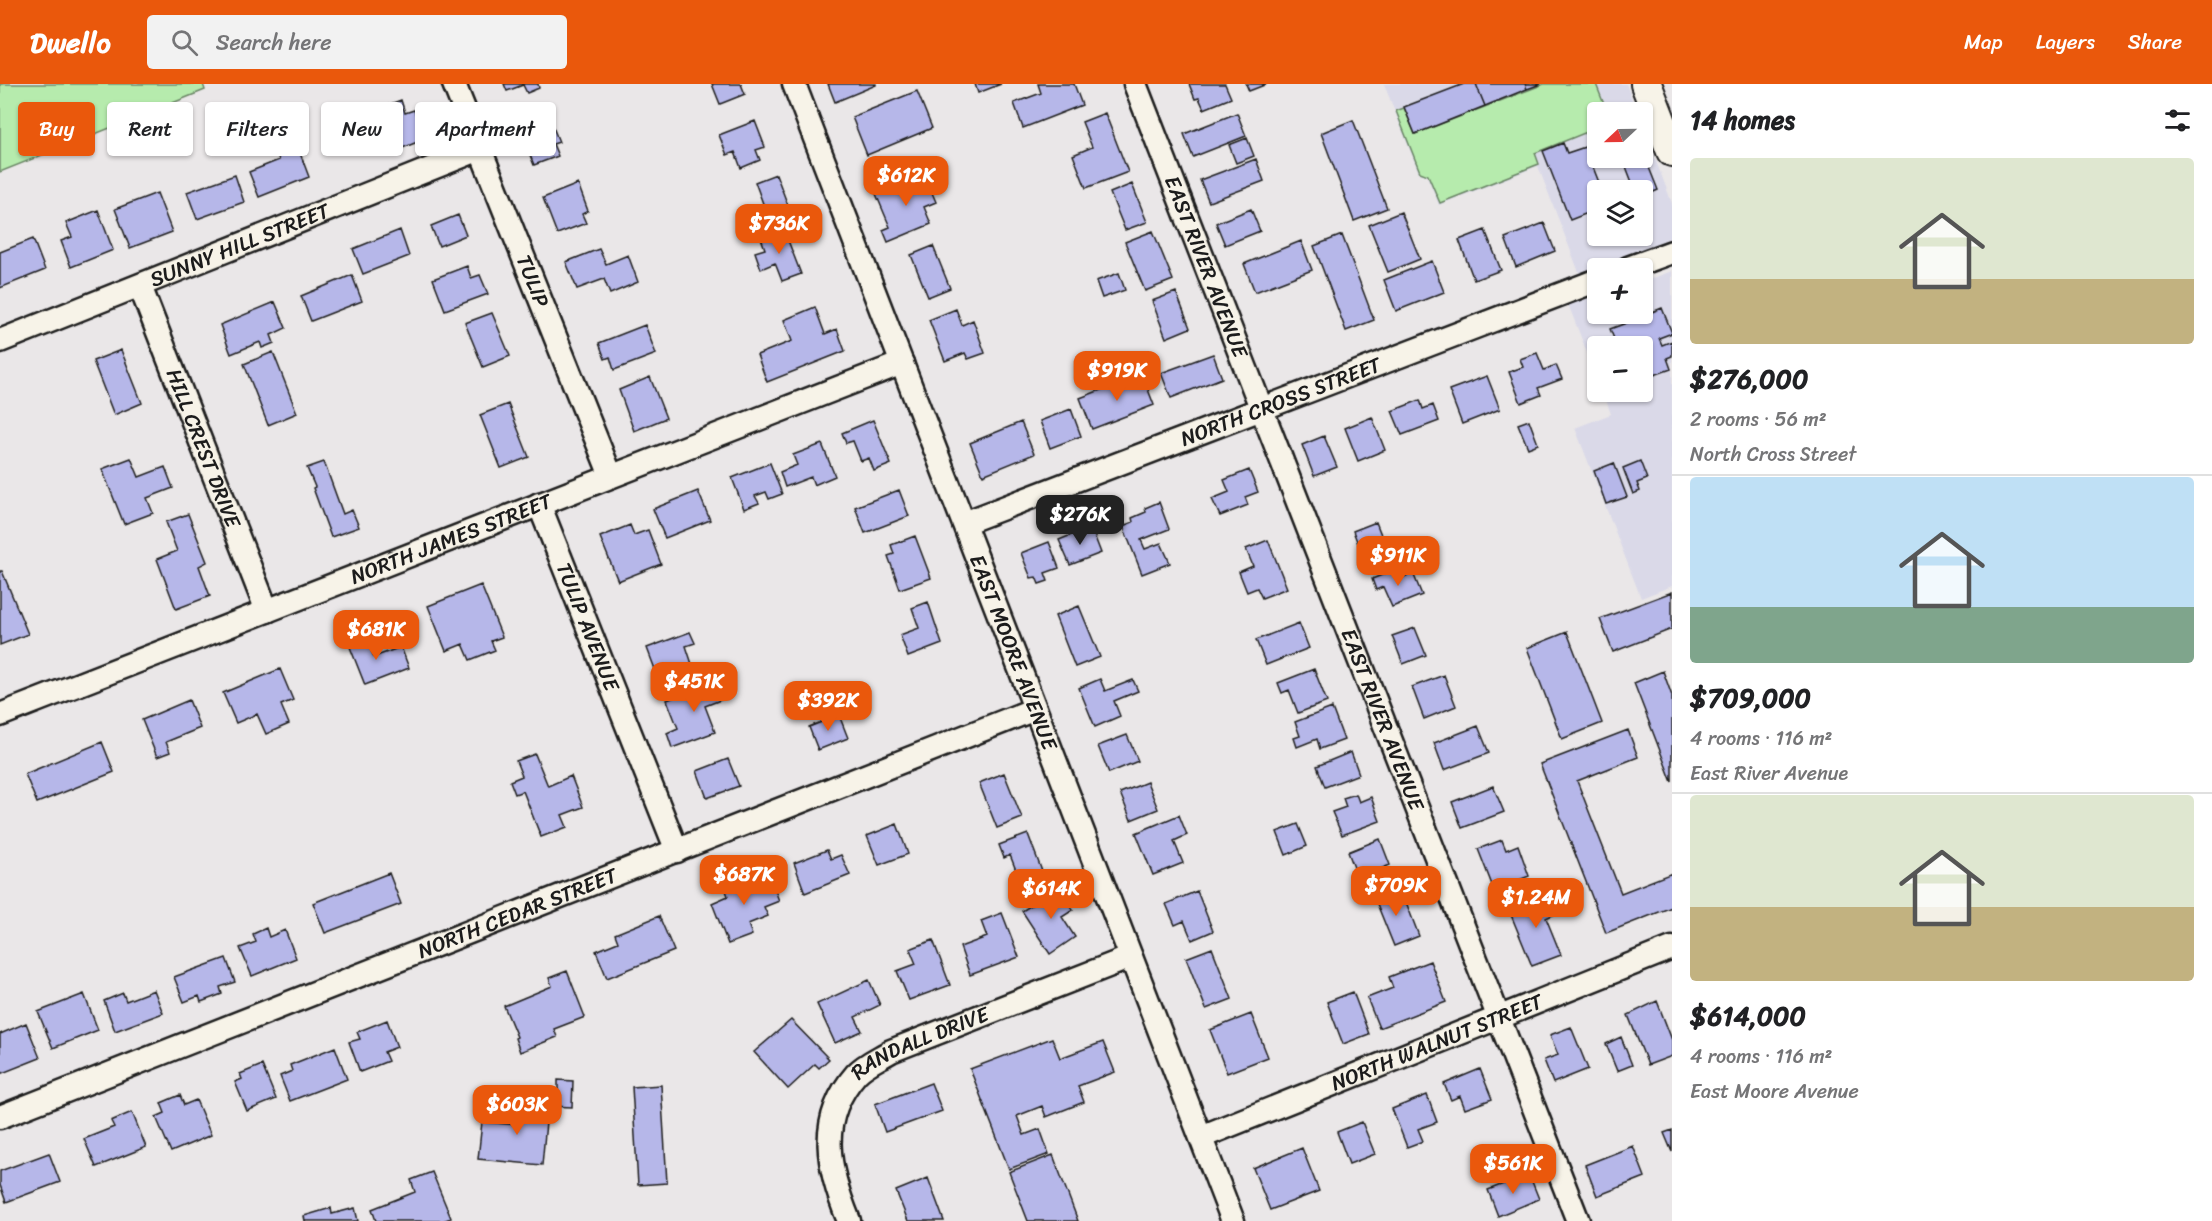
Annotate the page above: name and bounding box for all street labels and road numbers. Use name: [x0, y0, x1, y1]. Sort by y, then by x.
street label: EAST RIVER AVENUE: [1153, 170, 1259, 365]
street label: SUNNY HILL STREET: [144, 191, 337, 298]
street label: TULIP: [505, 249, 560, 313]
street label: NORTH CROSS STREET: [1175, 345, 1388, 457]
street label: HILL CREST DRIVE: [155, 363, 252, 535]
street label: NORTH JAMES STREET: [345, 482, 559, 596]
street label: EAST MOORE AVENUE: [958, 549, 1069, 757]
street label: TULIP AVENUE: [545, 557, 631, 698]
street label: EAST RIVER AVENUE: [1330, 623, 1436, 818]
street label: NORTH CEDAR STREET: [412, 856, 624, 970]
street label: NORTH WALNUT STREET: [1325, 982, 1550, 1102]
street label: RANDALL DRIVE: [841, 995, 996, 1090]

